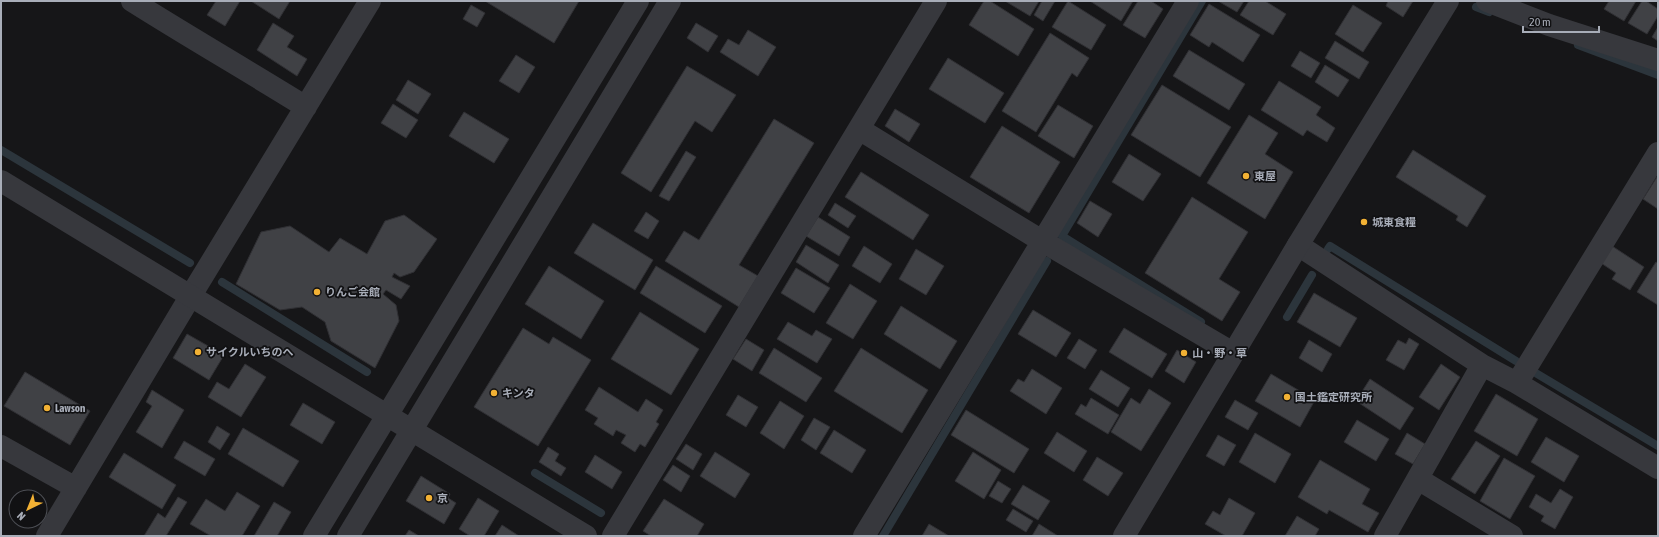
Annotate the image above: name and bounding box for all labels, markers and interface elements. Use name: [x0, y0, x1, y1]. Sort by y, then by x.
scale bar: [1523, 8, 1599, 34]
text: 20 m: [1529, 15, 1551, 29]
place label: 東屋: [1254, 170, 1276, 182]
marker: 東屋: [1241, 171, 1251, 181]
place label: 城東食糧: [1372, 216, 1416, 228]
marker: 城東食糧: [1359, 217, 1369, 227]
place label: りんご会館: [325, 286, 380, 298]
marker: りんご会館: [312, 287, 322, 297]
place label: サイクルいちのへ: [206, 346, 293, 358]
marker: サイクルいちのへ: [193, 347, 203, 357]
place label: 山・野・草: [1192, 347, 1247, 359]
marker: 山・野・草: [1179, 348, 1189, 358]
place label: キンタ: [502, 387, 535, 399]
marker: キンタ: [489, 388, 499, 398]
place label: 国土鑑定研究所: [1295, 391, 1372, 403]
marker: 国土鑑定研究所: [1282, 392, 1292, 402]
place label: Lawson: [55, 402, 85, 414]
marker: Lawson: [42, 403, 52, 413]
north arrow: [8, 489, 48, 529]
place label: 京: [437, 492, 448, 504]
marker: 京: [424, 493, 434, 503]
text: N: [15, 510, 28, 523]

